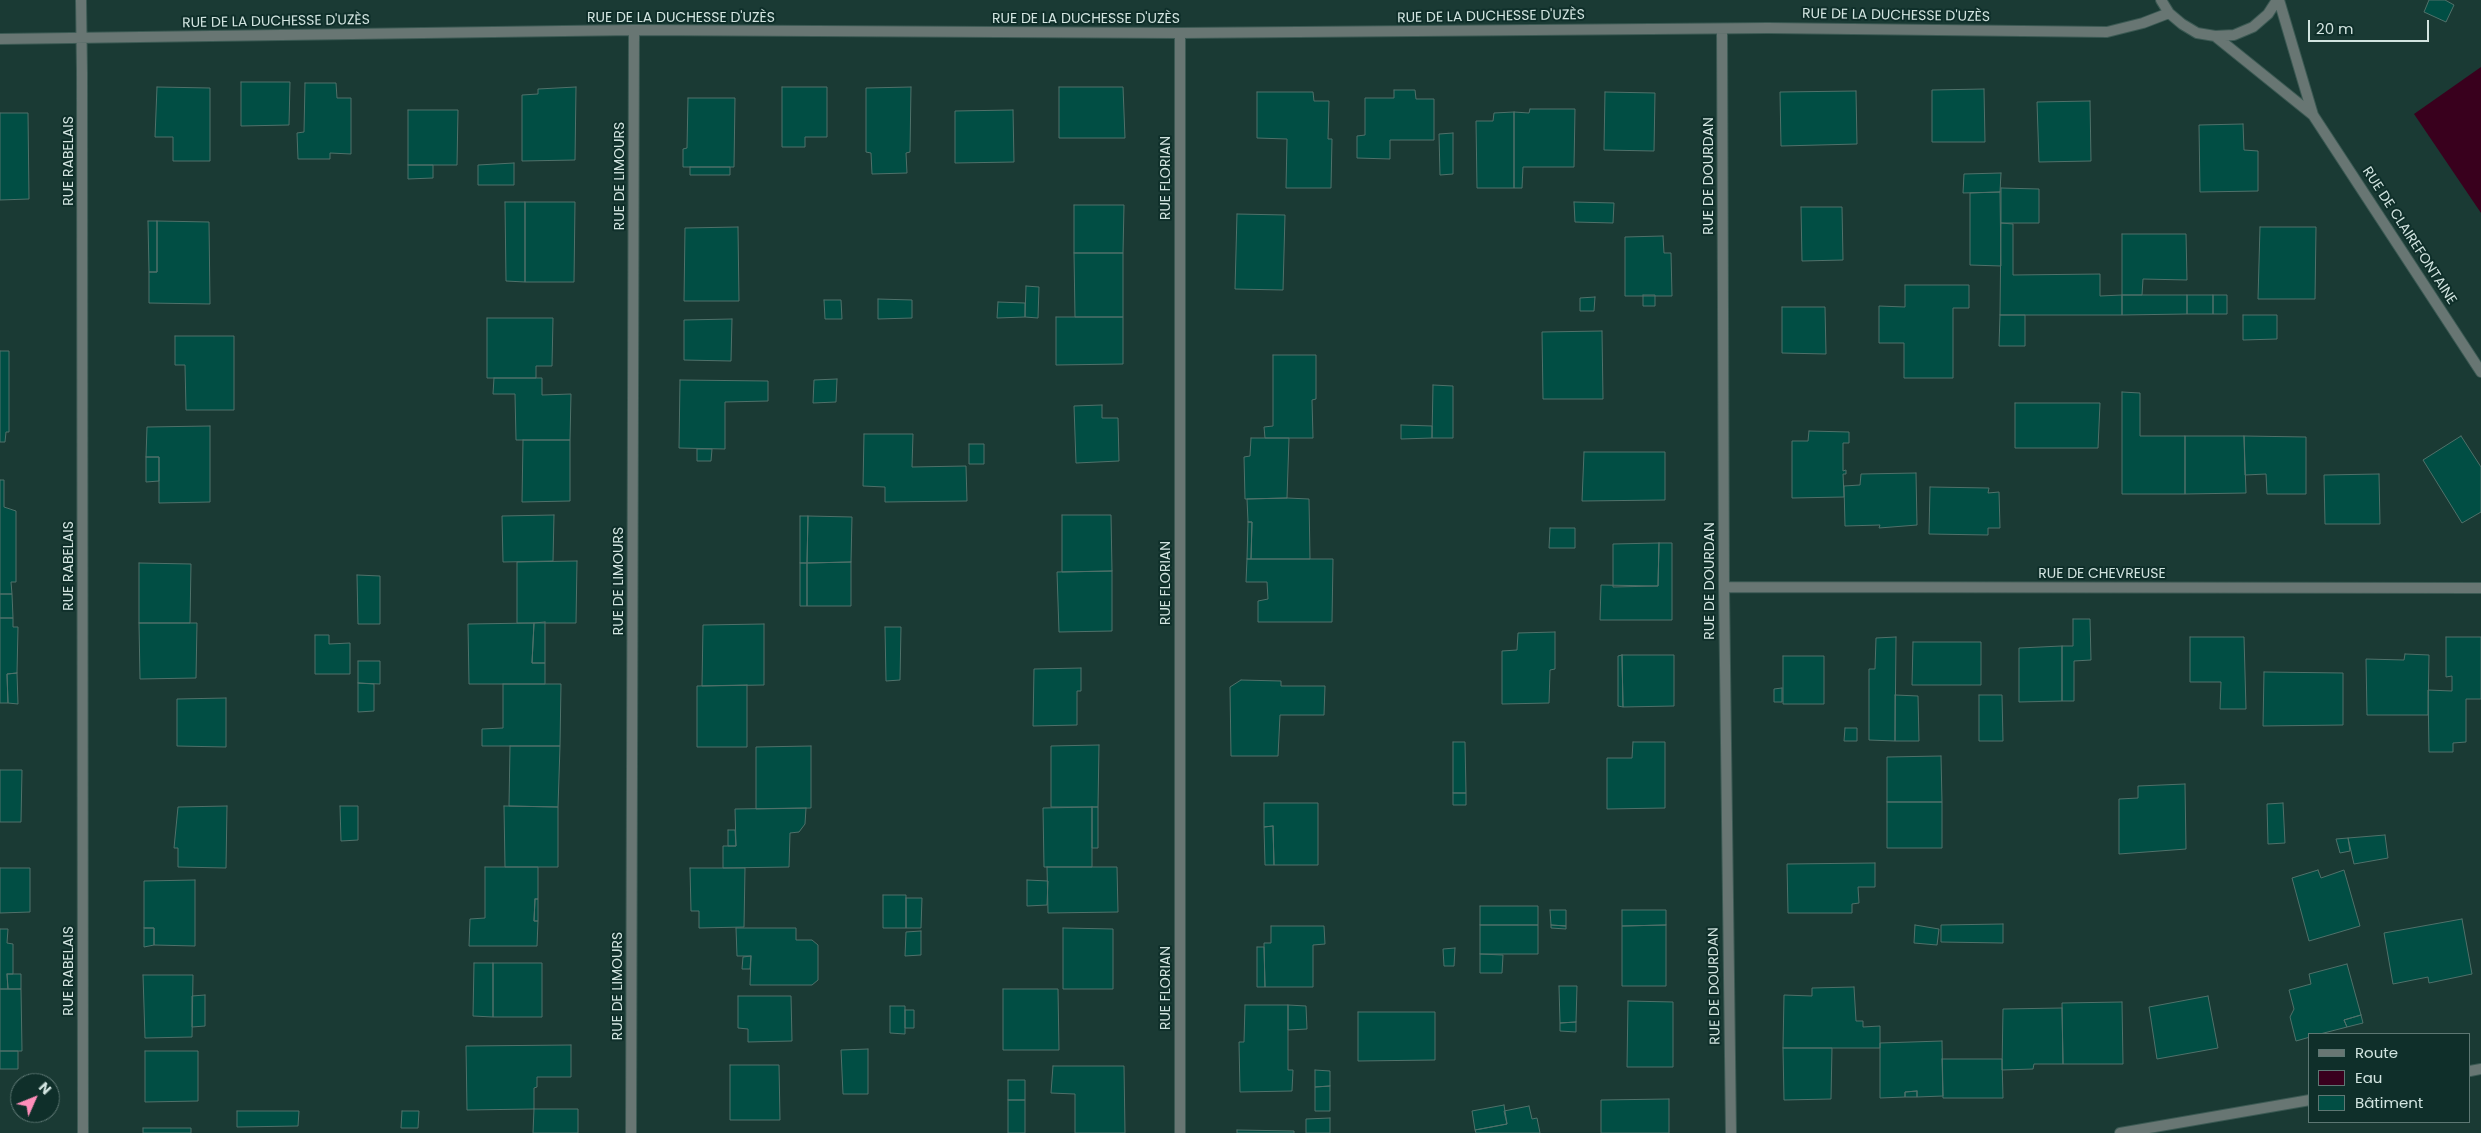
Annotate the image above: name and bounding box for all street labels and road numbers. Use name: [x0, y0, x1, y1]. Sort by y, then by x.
street label: RUE DE LA DUCHESSE D'UZÈS: [1802, 6, 1990, 26]
street label: RUE DE LA DUCHESSE D'UZÈS: [1397, 7, 1585, 27]
street label: RUE DE LA DUCHESSE D'UZÈS: [587, 10, 775, 26]
street label: RUE DE LA DUCHESSE D'UZÈS: [992, 11, 1180, 27]
street label: RUE DE LA DUCHESSE D'UZÈS: [182, 12, 370, 32]
street label: RUE RABELAIS: [61, 116, 77, 206]
street label: RUE DE DOURDAN: [1701, 117, 1717, 235]
street label: RUE DE LIMOURS: [612, 122, 628, 230]
street label: RUE FLORIAN: [1158, 136, 1174, 220]
street label: RUE DE CLAIREFONTAINE: [2358, 164, 2460, 308]
street label: RUE RABELAIS: [61, 521, 77, 611]
street label: RUE DE DOURDAN: [1702, 522, 1718, 640]
street label: RUE DE LIMOURS: [611, 527, 627, 635]
street label: RUE FLORIAN: [1158, 541, 1174, 625]
street label: RUE DE CHEVREUSE: [2038, 566, 2166, 582]
street label: RUE RABELAIS: [61, 926, 77, 1016]
street label: RUE DE DOURDAN: [1706, 927, 1724, 1045]
street label: RUE DE LIMOURS: [610, 932, 626, 1040]
street label: RUE FLORIAN: [1158, 946, 1174, 1030]

